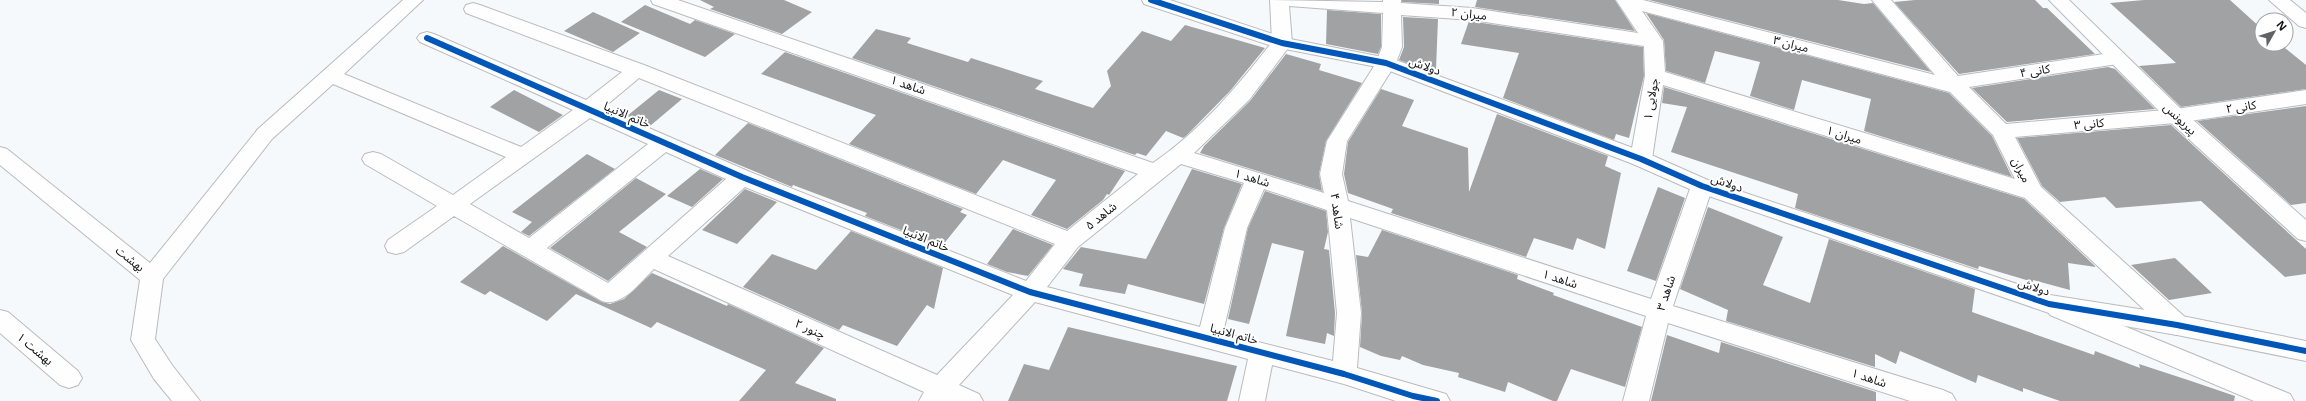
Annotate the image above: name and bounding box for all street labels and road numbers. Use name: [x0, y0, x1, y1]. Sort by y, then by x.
street label: میران ۲: [1450, 0, 1488, 29]
street label: میران ۳: [1770, 28, 1812, 61]
street label: دولاش: [1405, 49, 1445, 84]
street label: کانی ۴: [2018, 57, 2053, 86]
street label: شاهد ۱: [887, 68, 929, 103]
street label: جولایی ۱: [1636, 76, 1667, 122]
street label: کانی ۲: [2224, 93, 2259, 122]
street label: خاتم الانبیا: [599, 94, 654, 137]
street label: پیریونس: [2156, 97, 2203, 142]
street label: کانی ۳: [2073, 111, 2106, 138]
street label: میران ۱: [1823, 118, 1865, 153]
street label: میران: [2003, 153, 2038, 188]
street label: شاهد ۱: [1231, 161, 1273, 196]
street label: دولاش: [1707, 166, 1747, 201]
street label: شاهد ۴: [1322, 191, 1351, 231]
street label: شاهد ۵: [1079, 195, 1123, 237]
street label: خاتم الانبیا: [898, 219, 953, 260]
street label: بهشت: [109, 239, 150, 279]
street label: شاهد ۱: [1539, 262, 1581, 297]
street label: دولاش: [2014, 271, 2053, 304]
street label: شاهد ۳: [1649, 272, 1684, 314]
street label: چنور ۲: [790, 312, 829, 347]
street label: خاتم الانبیا: [1207, 316, 1261, 353]
street label: بهشت ۱: [10, 326, 59, 373]
street label: شاهد ۱: [1848, 361, 1890, 396]

